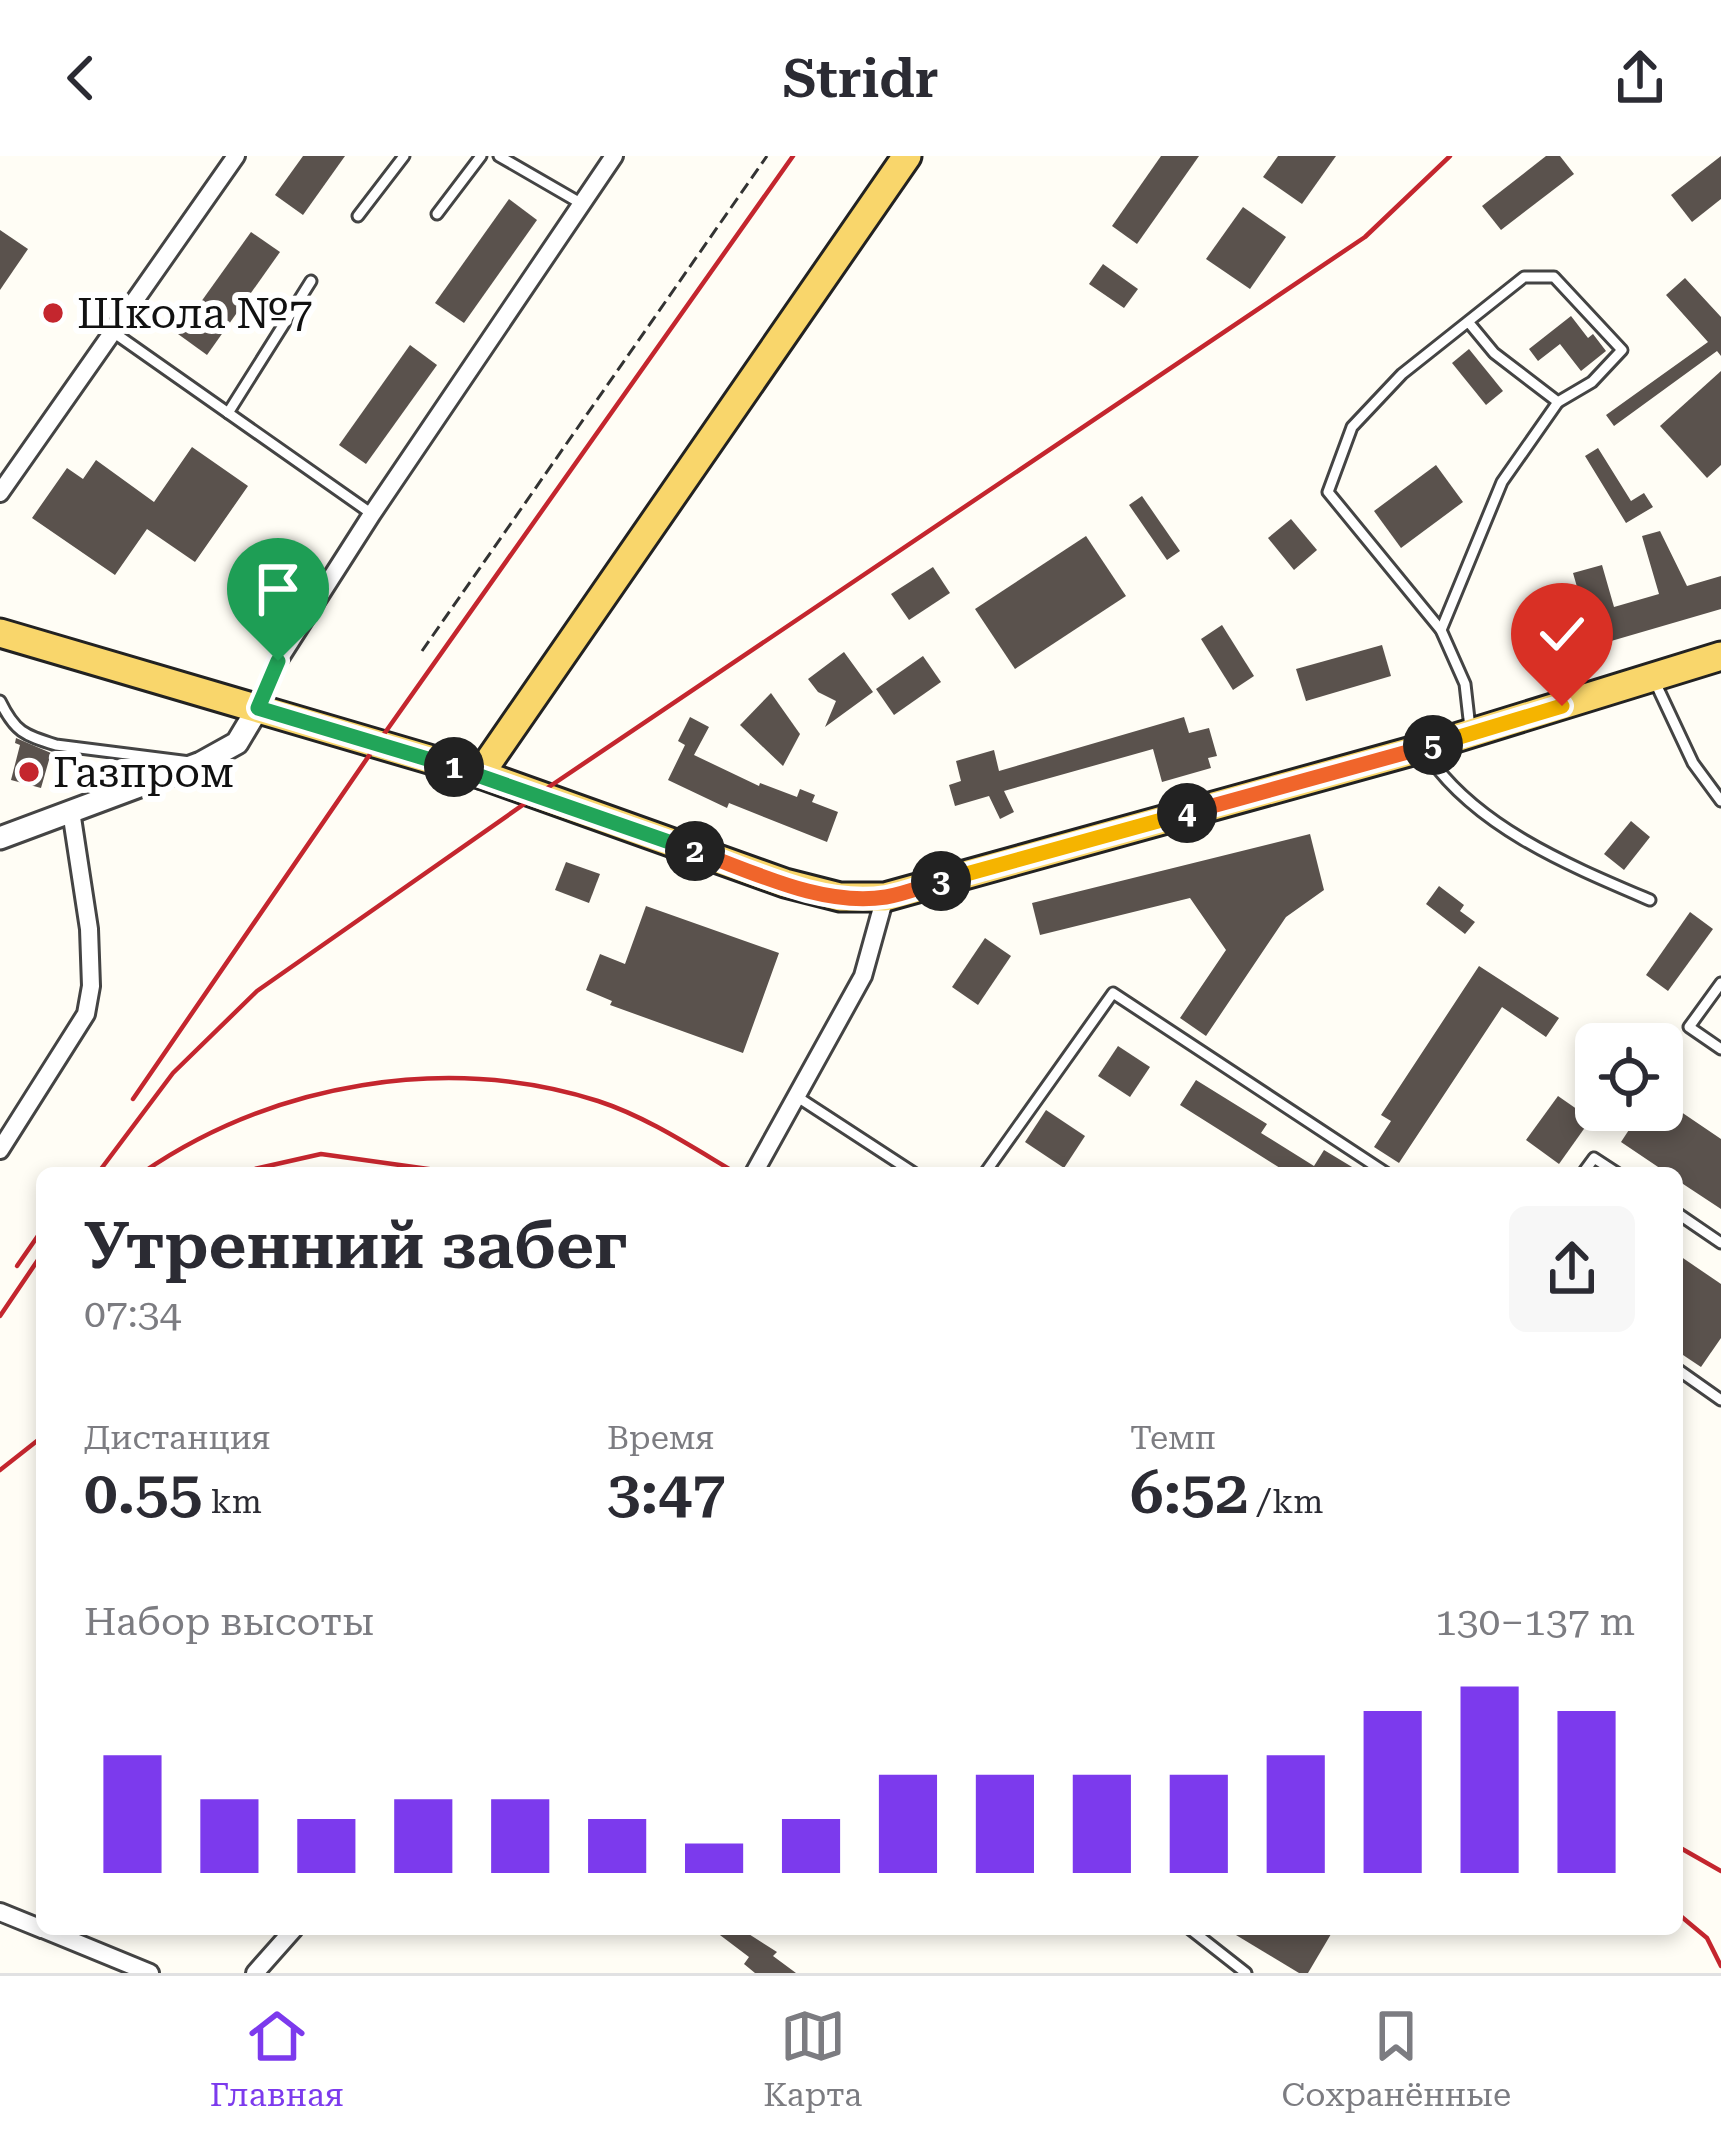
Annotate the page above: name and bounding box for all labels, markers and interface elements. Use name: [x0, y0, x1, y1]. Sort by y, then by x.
icon: back: [48, 45, 114, 111]
icon: share: [1607, 45, 1673, 111]
text: Stridr: [782, 47, 939, 110]
place label: Школа №7: [77, 289, 313, 338]
marker: Школа №7: [40, 300, 66, 326]
pin: [227, 538, 329, 661]
icon: arrive: [245, 556, 311, 622]
pin: [1511, 583, 1613, 706]
icon: check: [1529, 601, 1595, 667]
pin: 5: [1403, 715, 1463, 775]
text: 5: [1424, 725, 1442, 764]
pin: 1: [424, 737, 484, 797]
text: 1: [445, 747, 463, 786]
place label: Газпром: [53, 748, 234, 797]
marker: Газпром: [16, 759, 42, 785]
pin: 4: [1157, 783, 1217, 843]
text: 4: [1178, 793, 1196, 832]
pin: 2: [665, 821, 725, 881]
text: 2: [686, 831, 704, 870]
pin: 3: [911, 851, 971, 911]
text: 3: [932, 861, 950, 900]
map controls: [1575, 1023, 1683, 1131]
button: locate: [1575, 1023, 1683, 1131]
button: share: [1509, 1206, 1635, 1332]
text: Утренний забег: [84, 1207, 628, 1284]
text: 07:34: [84, 1291, 181, 1337]
text: Дистанция: [84, 1418, 271, 1457]
text: Время: [607, 1418, 714, 1457]
text: Темп: [1130, 1418, 1216, 1457]
text: 0.55: [84, 1457, 203, 1528]
text: 3:47: [607, 1457, 726, 1528]
text: 6:52: [1130, 1457, 1249, 1528]
text: km: [203, 1482, 262, 1521]
text: /km: [1249, 1482, 1323, 1521]
text: Набор высоты: [84, 1599, 374, 1645]
text: 130–137 m: [1435, 1599, 1635, 1645]
tab: Главная: [210, 2003, 344, 2114]
tab: Карта: [763, 2003, 862, 2114]
tab: Сохранённые: [1282, 2003, 1511, 2114]

